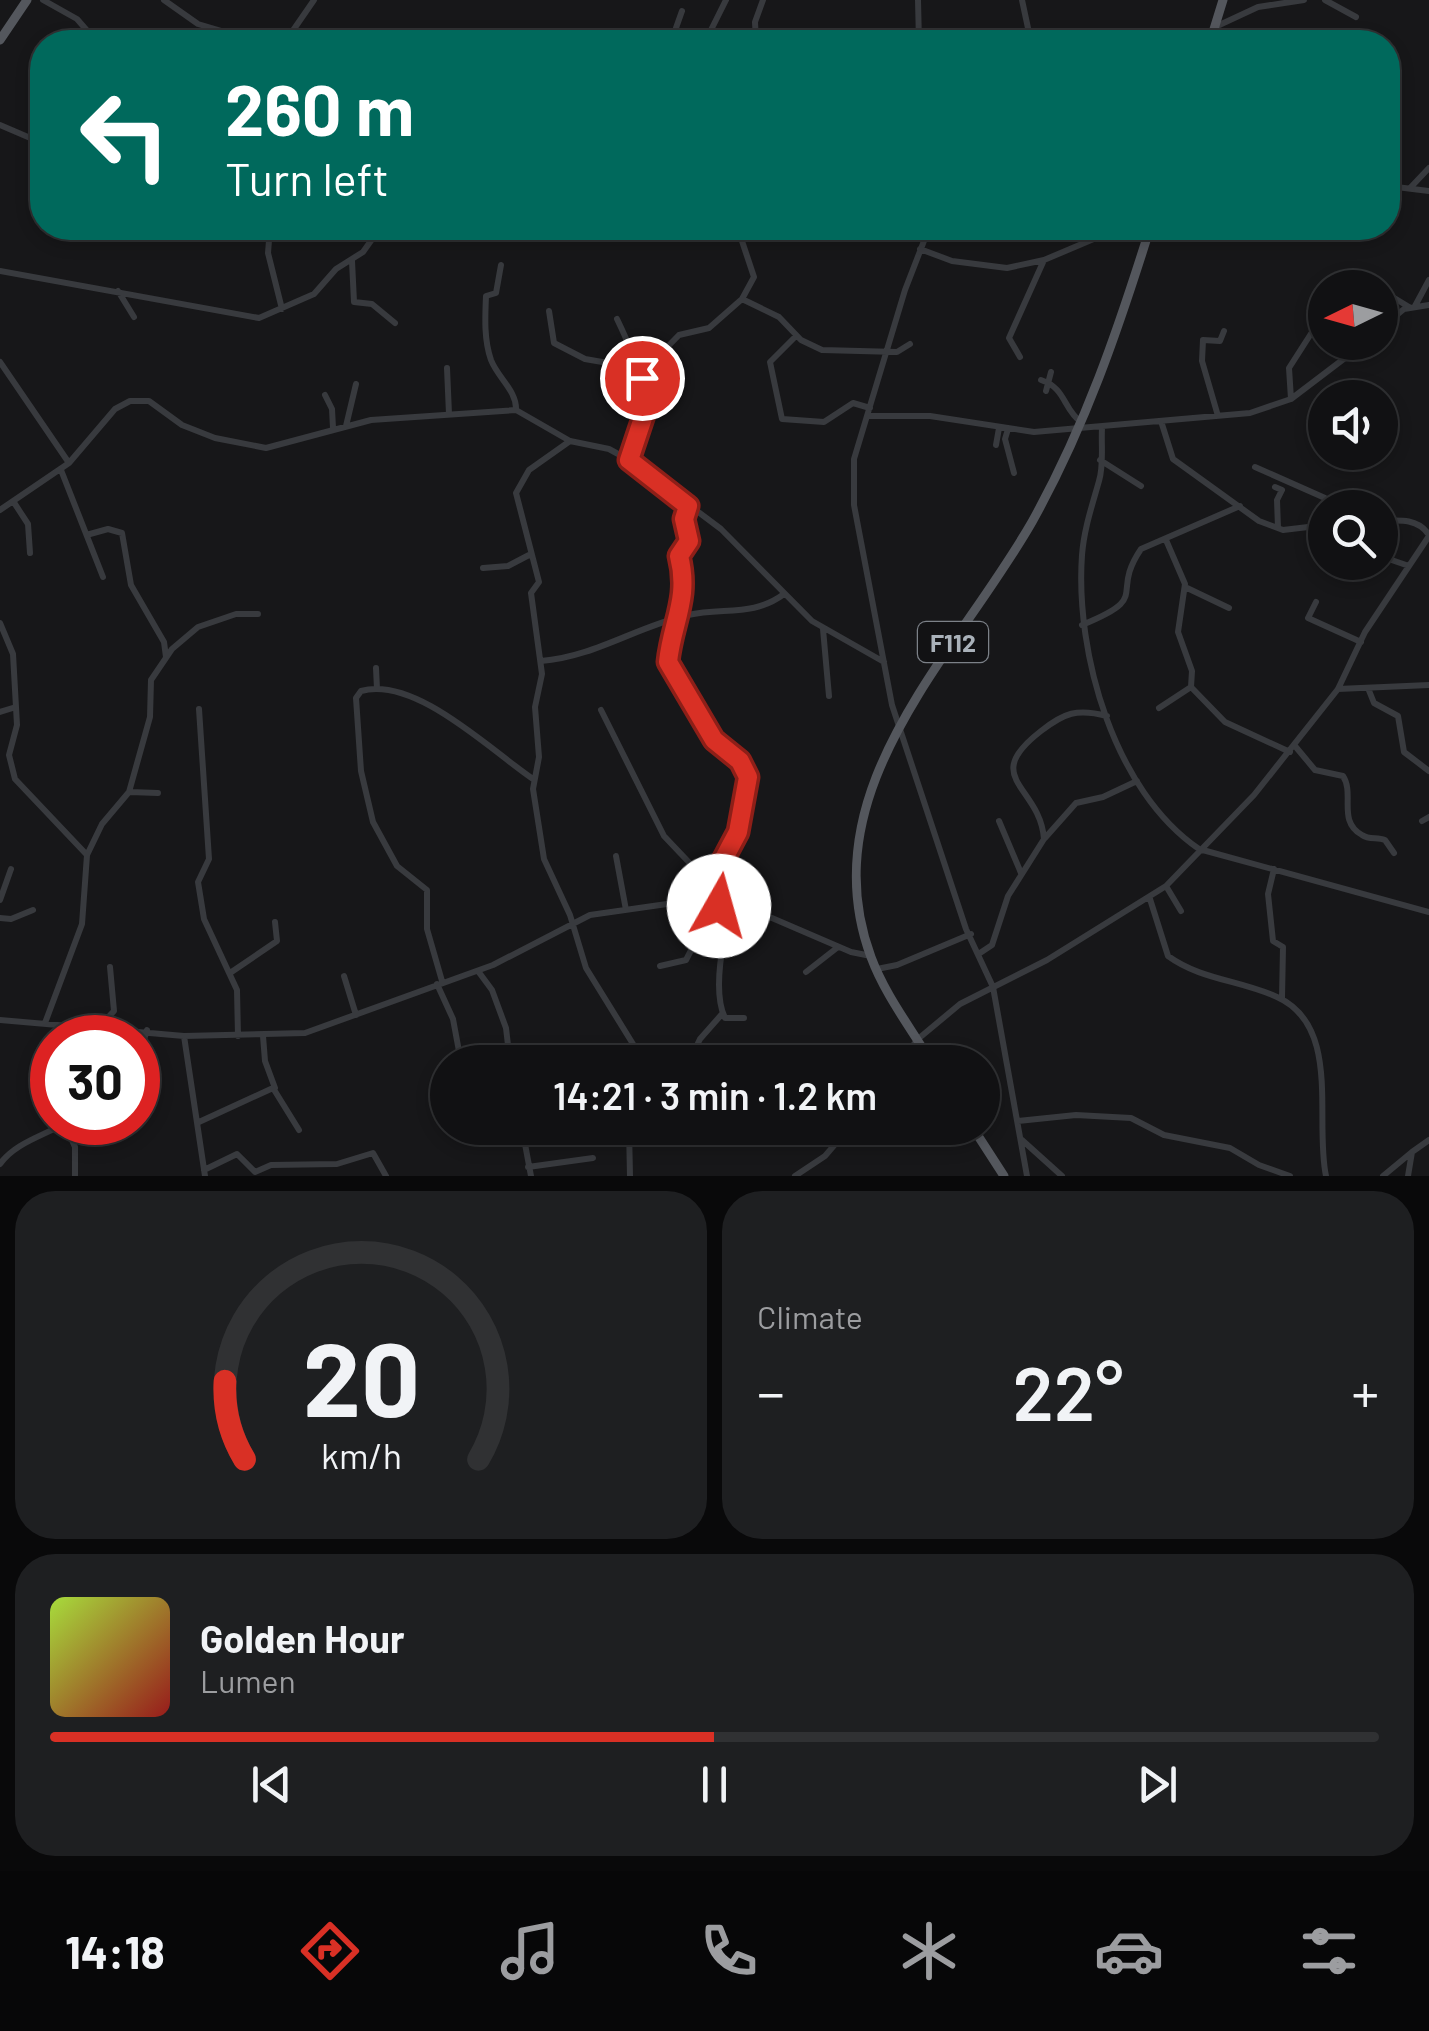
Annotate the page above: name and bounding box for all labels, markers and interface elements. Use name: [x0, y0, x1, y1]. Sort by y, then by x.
text: 260 m: [225, 66, 414, 150]
icon: left: [60, 70, 190, 200]
text: Turn left: [225, 151, 389, 205]
north arrow: [1308, 270, 1398, 360]
map controls: [1308, 270, 1398, 580]
pin: [600, 336, 685, 421]
icon: arrive: [615, 351, 670, 406]
button: sound: [1308, 380, 1398, 470]
button: search: [1308, 490, 1398, 580]
road number: F112: [918, 622, 988, 662]
position arrow: [667, 854, 771, 958]
speed limit sign: 30: [30, 1015, 160, 1145]
text: 14:21 · 3 min · 1.2 km: [553, 1072, 877, 1118]
text: Climate: [757, 1297, 863, 1335]
text: 20: [302, 1313, 420, 1438]
text: 22°: [1012, 1346, 1124, 1436]
text: −: [757, 1358, 785, 1424]
text: +: [1351, 1358, 1379, 1424]
text: km/h: [321, 1433, 401, 1476]
text: Golden Hour: [200, 1615, 405, 1661]
text: Lumen: [200, 1661, 296, 1699]
icon: previous: [244, 1757, 299, 1812]
icon: pause: [687, 1757, 742, 1812]
icon: next: [1130, 1757, 1185, 1812]
icon: directions: [295, 1916, 365, 1986]
icon: music: [495, 1916, 565, 1986]
icon: phone: [694, 1916, 764, 1986]
icon: climate: [894, 1916, 964, 1986]
icon: car: [1094, 1916, 1164, 1986]
icon: filters: [1294, 1916, 1364, 1986]
text: 14:18: [65, 1924, 165, 1978]

